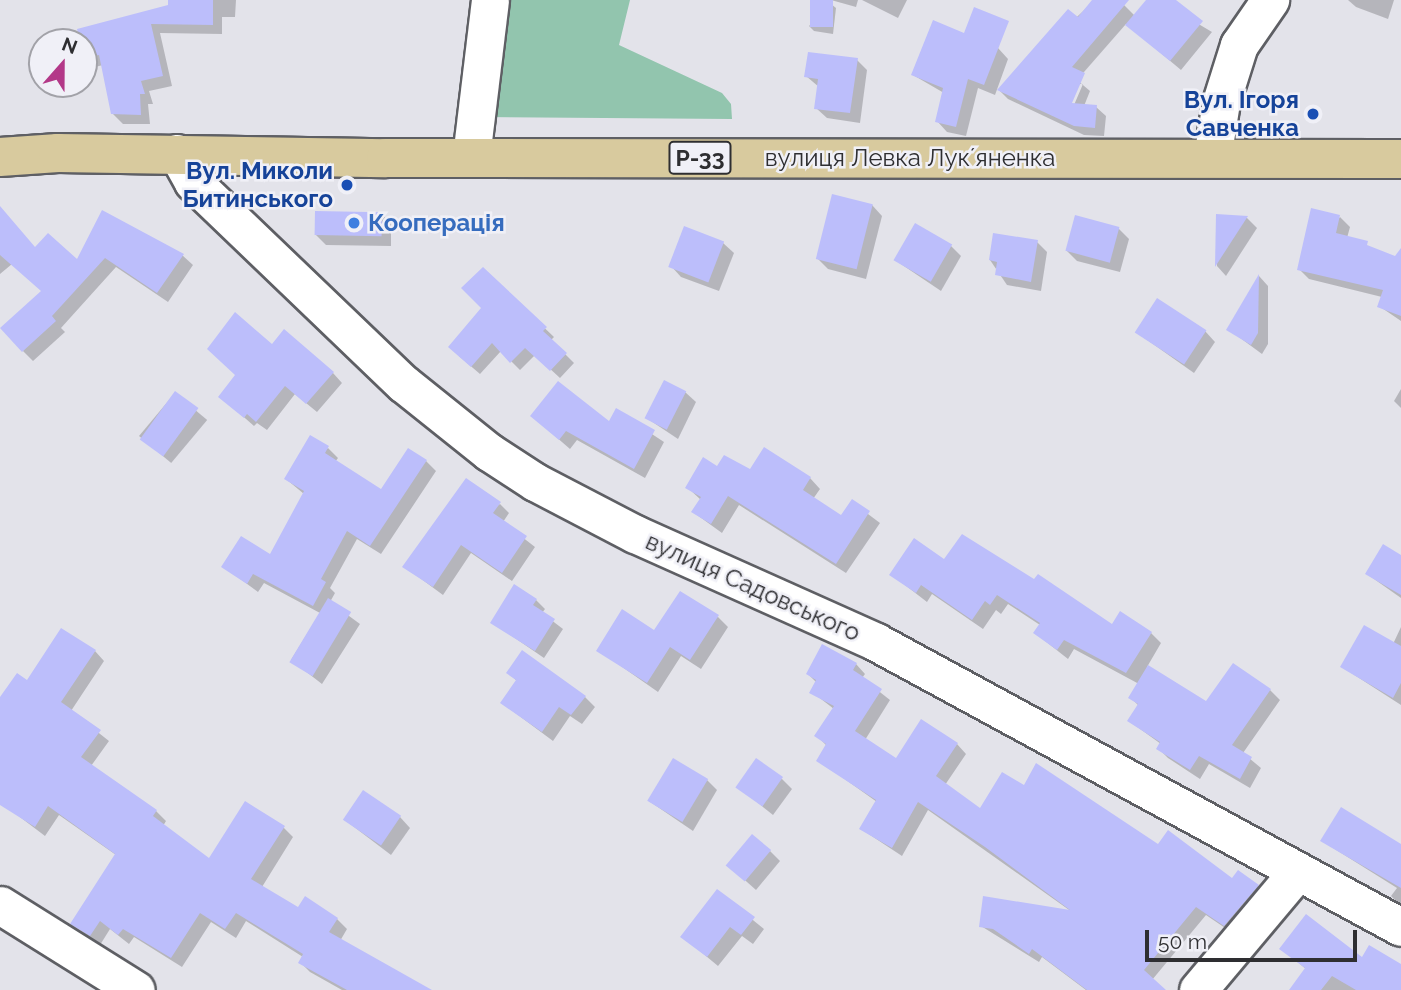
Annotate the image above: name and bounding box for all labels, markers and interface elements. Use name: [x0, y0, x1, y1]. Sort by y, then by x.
north arrow: [28, 28, 98, 98]
text: N: [59, 32, 81, 58]
place label: Вул. Ігоря Савченка: [1184, 86, 1299, 142]
marker: Вул. Ігоря Савченка: [1305, 106, 1321, 122]
road number: Р-33: [667, 139, 733, 178]
street label: вулиця Левка Лукʼяненка: [765, 144, 1055, 172]
place label: Вул. Миколи Битинського: [183, 157, 333, 213]
marker: Вул. Миколи Битинського: [339, 177, 355, 193]
place label: Кооперація: [368, 209, 505, 237]
marker: Кооперація: [346, 215, 362, 231]
street label: вулиця Садовського: [641, 527, 865, 647]
scale bar: [1149, 916, 1361, 960]
text: 50 m: [1158, 929, 1207, 954]

